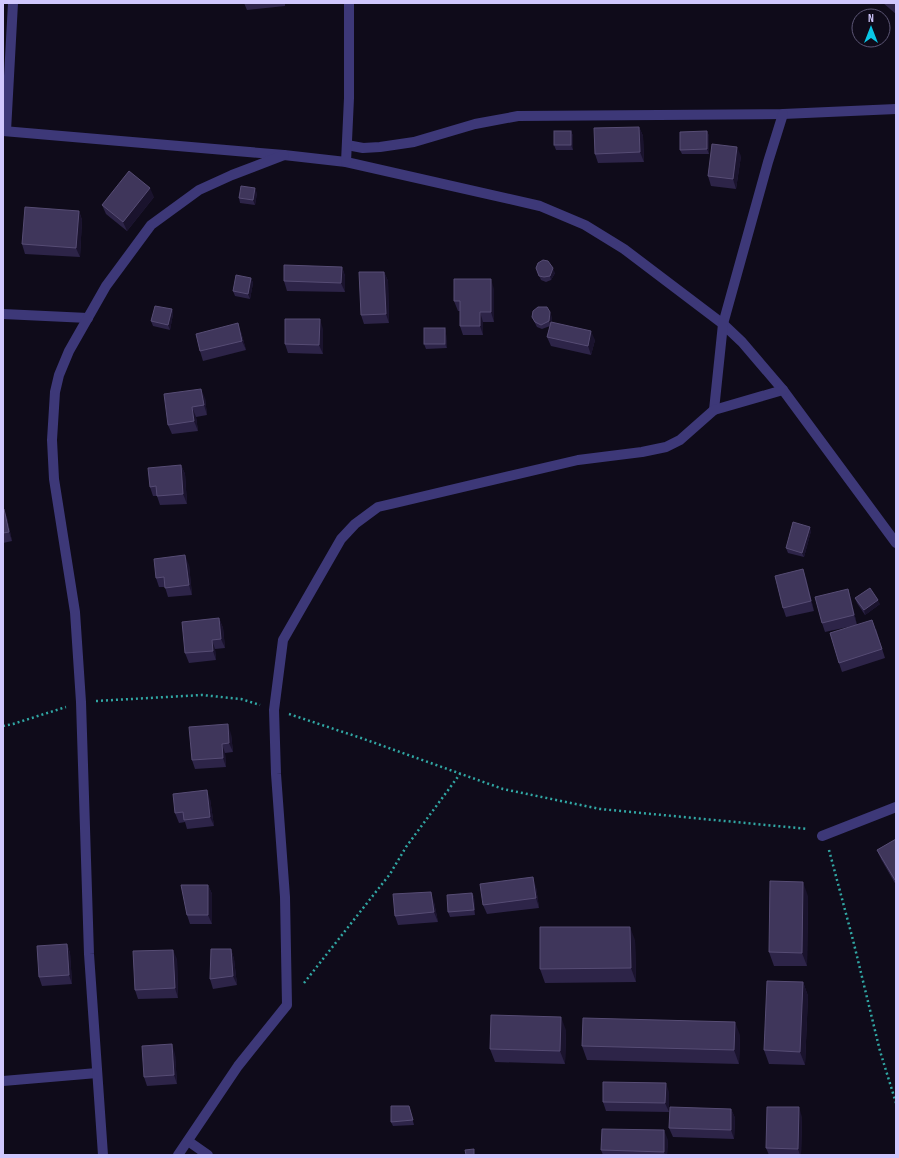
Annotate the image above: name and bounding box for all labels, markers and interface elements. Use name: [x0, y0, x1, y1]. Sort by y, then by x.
north arrow: [851, 8, 891, 48]
text: N: [868, 12, 874, 25]

